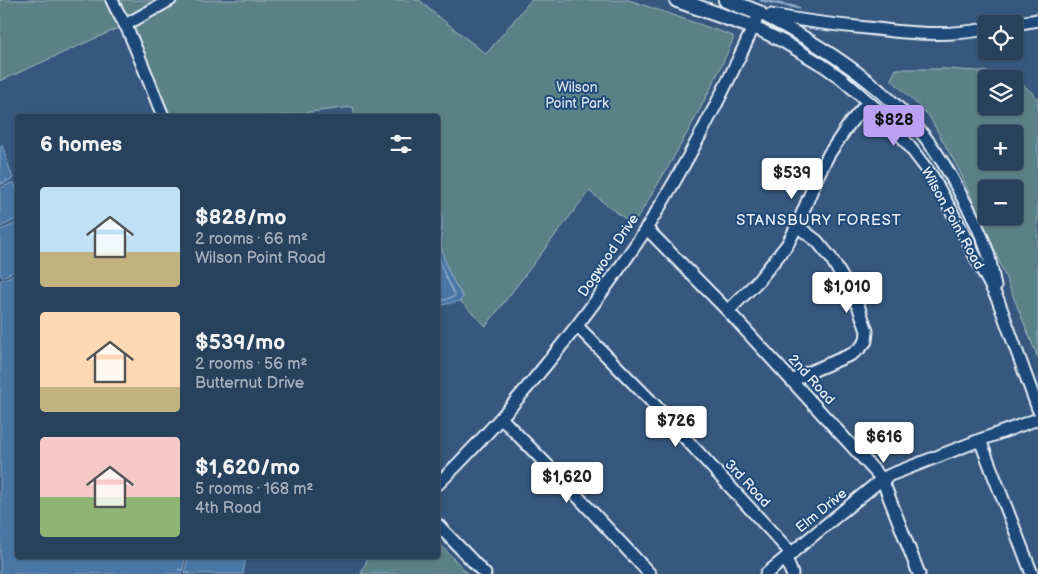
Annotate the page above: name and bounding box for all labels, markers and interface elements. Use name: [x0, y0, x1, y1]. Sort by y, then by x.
map controls: [978, 15, 1023, 225]
button: locate: [978, 15, 1023, 60]
button: layers: [978, 70, 1023, 115]
park label: Wilson Point Park: [545, 79, 609, 112]
pin: $828: [864, 104, 924, 147]
text: $828: [874, 111, 914, 130]
button: +: [978, 125, 1023, 170]
icon: filters: [387, 130, 415, 158]
text: 6 homes: [40, 132, 122, 157]
pin: $539: [762, 158, 822, 200]
text: $539: [773, 164, 811, 183]
street label: Wilson Point Road: [917, 164, 988, 272]
button: −: [978, 180, 1023, 225]
text: $828/mo: [195, 205, 286, 230]
icon: home: [80, 207, 140, 267]
street label: Dogwood Drive: [575, 211, 642, 300]
district label: STANSBURY FOREST: [736, 211, 902, 230]
text: 2 rooms · 66 m²: [195, 230, 308, 249]
text: Wilson Point Road: [195, 249, 326, 268]
pin: $1,010: [806, 272, 888, 314]
text: $1,010: [823, 278, 871, 297]
text: $539/mo: [195, 330, 285, 355]
icon: home: [80, 332, 140, 392]
street label: 2nd Road: [785, 351, 839, 408]
text: 2 rooms · 56 m²: [195, 355, 307, 374]
text: Butternut Drive: [195, 374, 304, 393]
pin: $726: [646, 406, 706, 448]
text: $726: [657, 412, 695, 431]
pin: $616: [854, 422, 914, 464]
text: $616: [866, 428, 902, 447]
text: $1,620/mo: [195, 455, 300, 480]
street label: 3rd Road: [721, 456, 774, 511]
icon: home: [80, 457, 140, 517]
pin: $1,620: [526, 462, 608, 504]
text: $1,620: [542, 468, 592, 487]
text: 5 rooms · 168 m²: [195, 480, 313, 499]
street label: Elm Drive: [792, 485, 850, 536]
text: 4th Road: [195, 499, 262, 518]

